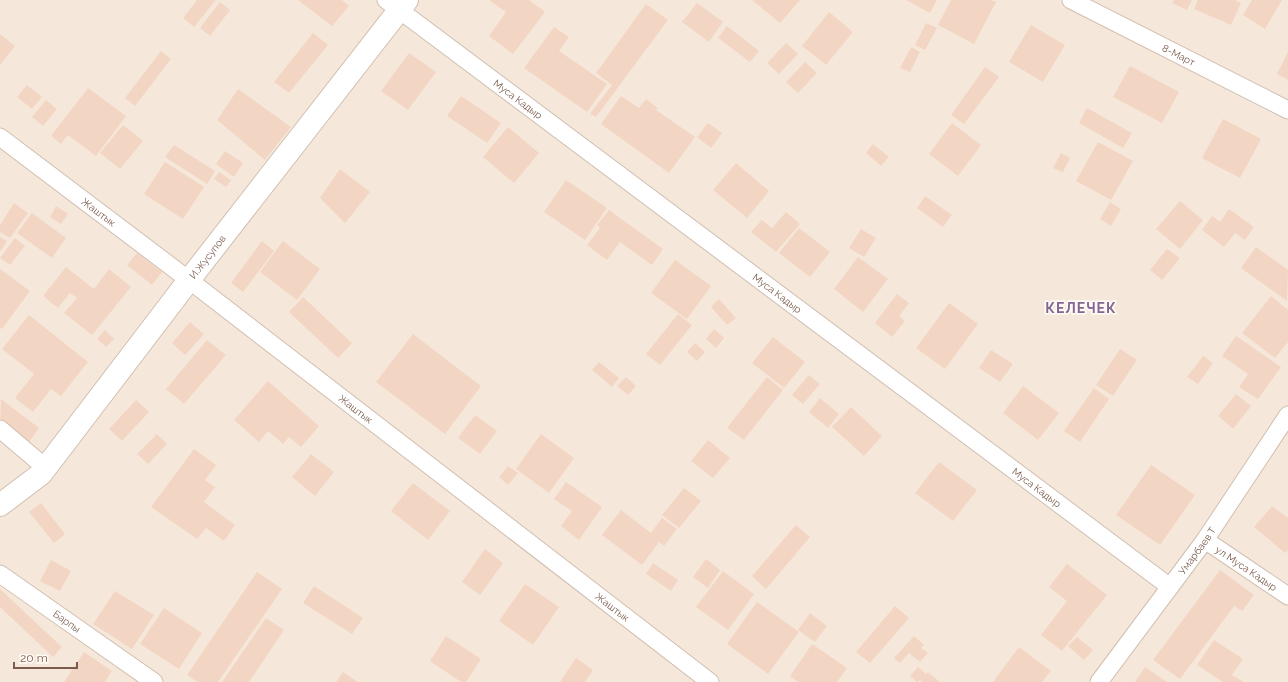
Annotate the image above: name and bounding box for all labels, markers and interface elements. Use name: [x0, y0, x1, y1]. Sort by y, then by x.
street label: 8-Март: [1161, 42, 1197, 68]
street label: Муса Кадыр: [492, 77, 545, 121]
street label: Жаштык: [80, 195, 118, 228]
street label: И.Жусупов: [187, 233, 228, 281]
street label: Муса Кадыр: [751, 271, 804, 315]
district label: КЕЛЕЧЕК: [1045, 300, 1117, 316]
street label: Жаштык: [337, 392, 375, 425]
street label: Муса Кадыр: [1010, 465, 1063, 509]
street label: Умарбаев Т: [1176, 525, 1218, 576]
street label: ул Муса Кадыр: [1214, 543, 1279, 593]
street label: Жаштык: [593, 590, 632, 623]
street label: Барпы: [51, 608, 83, 635]
scale bar: [14, 644, 77, 670]
text: 20 m: [20, 651, 48, 665]

